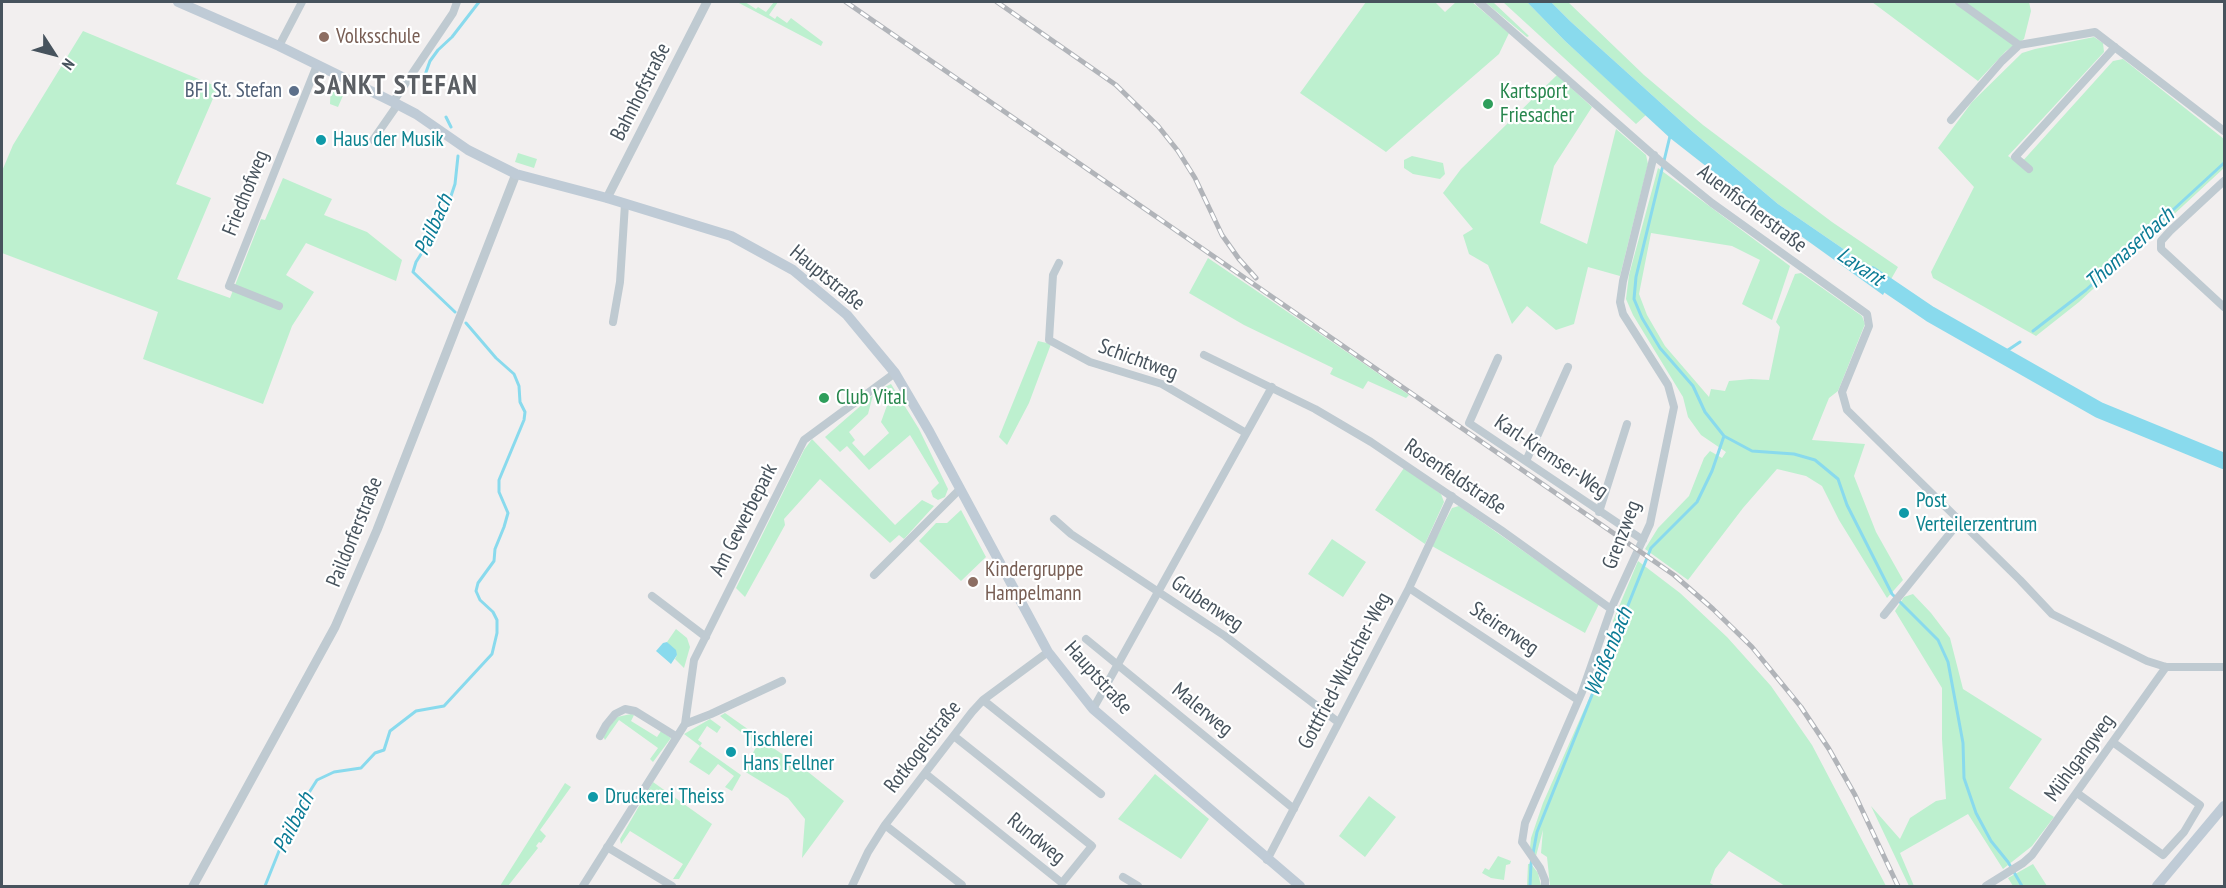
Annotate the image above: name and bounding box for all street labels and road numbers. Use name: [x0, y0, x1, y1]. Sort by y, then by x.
street label: Bahnhofstraße: [606, 39, 676, 145]
street label: Friedhofweg: [217, 147, 275, 239]
street label: Auenfischerstraße: [1692, 160, 1812, 258]
street label: Hauptstraße: [784, 240, 870, 316]
street label: Schichtweg: [1095, 334, 1181, 386]
street label: Karl-Kremser-Weg: [1489, 410, 1613, 504]
street label: Rosenfeldstraße: [1399, 434, 1511, 520]
street label: Am Gewerbepark: [705, 460, 783, 580]
street label: Paildorferstraße: [322, 473, 388, 591]
street label: Grenzweg: [1597, 497, 1647, 573]
street label: Grubenweg: [1166, 571, 1248, 637]
street label: Gottfried-Wutscher-Weg: [1293, 588, 1397, 754]
street label: Steirerweg: [1465, 597, 1543, 661]
street label: Hauptstraße: [1059, 636, 1137, 720]
street label: Malerweg: [1167, 678, 1237, 742]
street label: Rotkogelstraße: [879, 696, 967, 798]
street label: Mühlgangweg: [2040, 709, 2120, 807]
street label: Rundweg: [1002, 808, 1070, 870]

